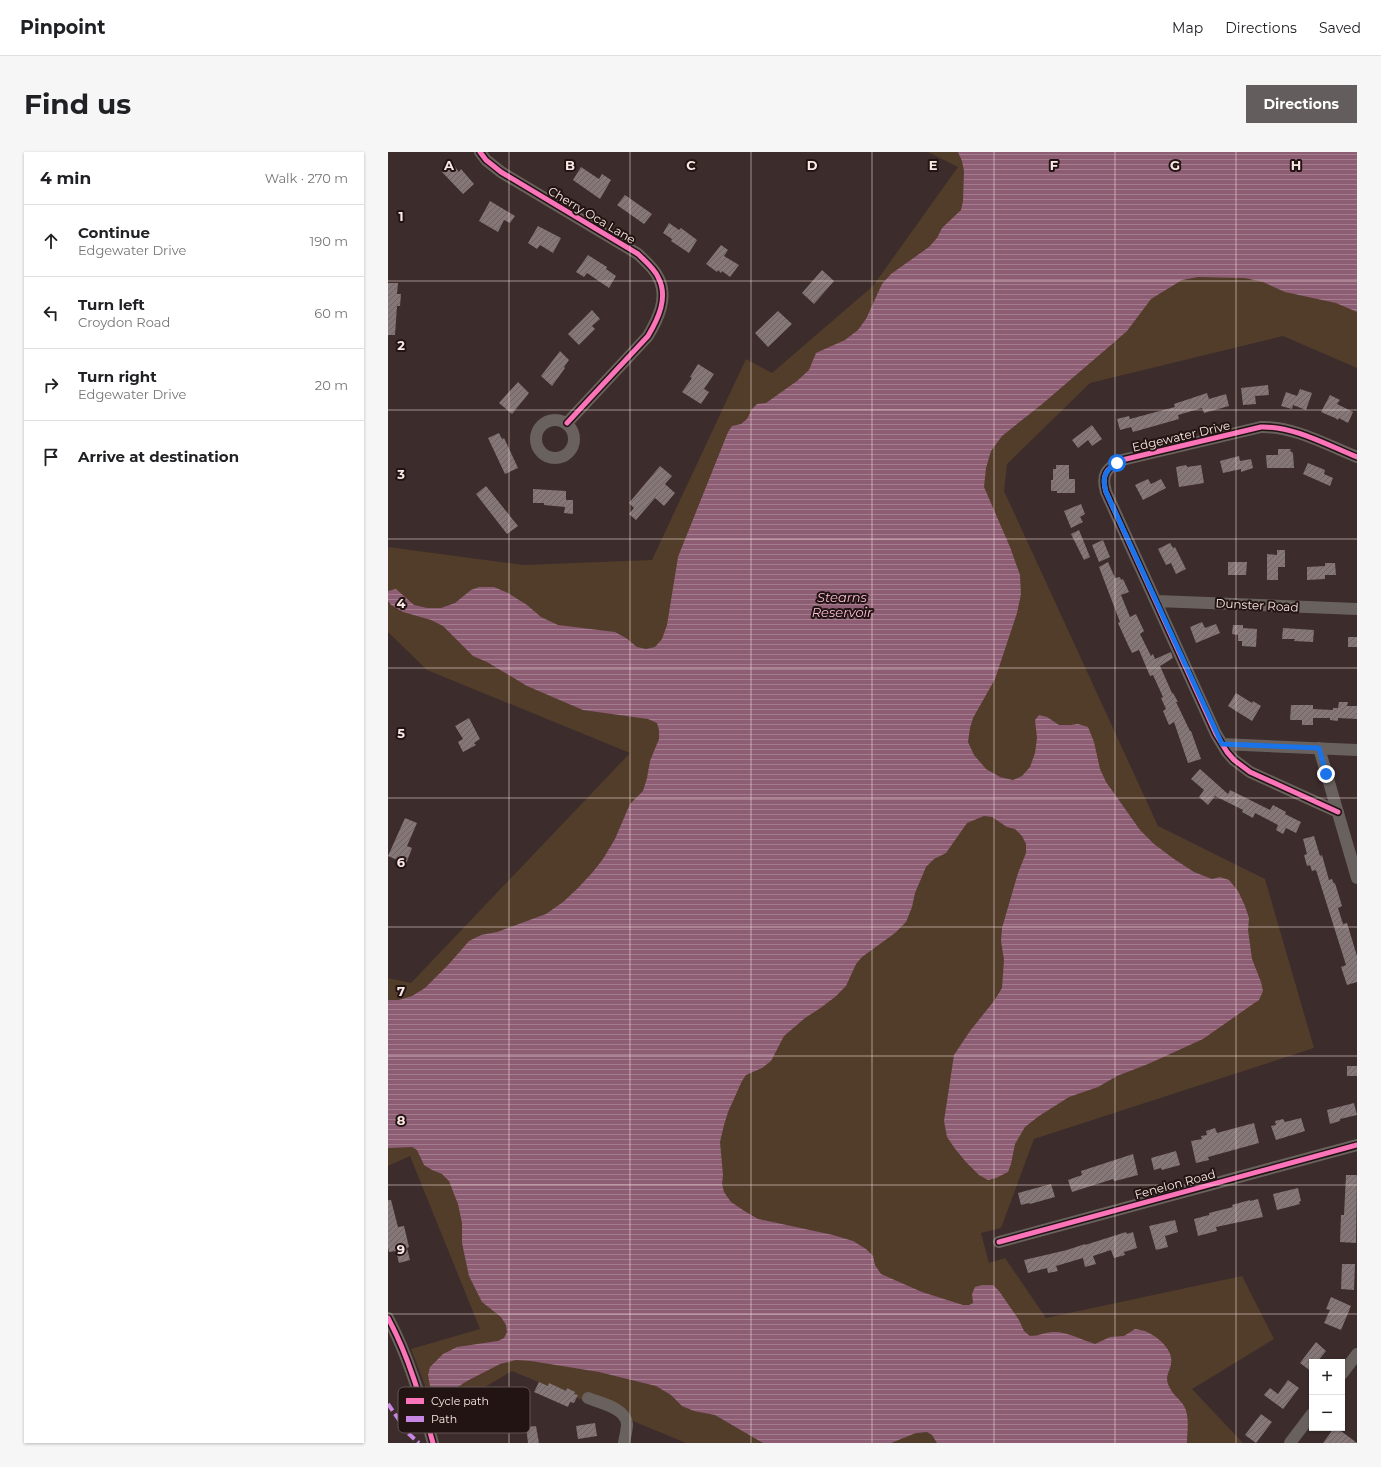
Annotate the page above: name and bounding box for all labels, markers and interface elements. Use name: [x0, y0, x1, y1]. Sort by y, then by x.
text: Pinpoint: [20, 16, 105, 39]
text: Map: [1172, 19, 1203, 37]
text: Directions: [1225, 19, 1297, 37]
text: Saved: [1319, 19, 1361, 37]
button: Directions: [1246, 85, 1357, 123]
text: Find us: [24, 87, 131, 121]
text: A: [443, 157, 455, 173]
text: B: [565, 157, 575, 173]
text: C: [686, 157, 696, 173]
text: D: [807, 157, 818, 173]
text: E: [929, 157, 938, 173]
text: F: [1050, 157, 1058, 173]
text: G: [1170, 157, 1180, 173]
text: H: [1291, 157, 1301, 173]
text: 4 min: [40, 168, 91, 188]
text: Walk · 270 m: [265, 170, 348, 186]
street label: Cherry Oca Lane: [545, 183, 639, 247]
text: 1: [398, 208, 404, 224]
text: Continue: [78, 223, 150, 242]
icon: ahead: [40, 230, 62, 252]
text: 190 m: [310, 233, 348, 249]
text: Edgewater Drive: [78, 242, 186, 258]
text: Turn left: [78, 295, 145, 314]
icon: left: [40, 302, 62, 324]
text: 60 m: [314, 305, 348, 321]
text: Croydon Road: [78, 314, 170, 330]
text: 2: [397, 337, 405, 353]
text: Turn right: [78, 367, 157, 386]
icon: right: [40, 374, 62, 396]
text: 20 m: [315, 377, 348, 393]
text: Edgewater Drive: [78, 386, 186, 402]
street label: Edgewater Drive: [1131, 417, 1231, 455]
icon: arrive: [40, 446, 62, 468]
text: Arrive at destination: [78, 447, 239, 466]
route start: [1108, 454, 1126, 472]
text: 3: [396, 466, 405, 482]
water label: Stearns Reservoir: [812, 589, 873, 620]
text: 4: [397, 595, 406, 611]
street label: Dunster Road: [1215, 595, 1299, 615]
text: 5: [397, 725, 405, 741]
route end: [1317, 765, 1335, 783]
text: 6: [397, 854, 406, 870]
text: 7: [397, 983, 405, 999]
text: 8: [397, 1112, 406, 1128]
street label: Fenelon Road: [1133, 1166, 1217, 1202]
text: 9: [397, 1241, 405, 1257]
map controls: [1309, 1359, 1345, 1431]
button: +: [1309, 1359, 1345, 1395]
legend: [398, 1387, 530, 1433]
text: Cycle path: [431, 1394, 489, 1408]
button: −: [1309, 1395, 1345, 1431]
text: Path: [431, 1412, 457, 1426]

